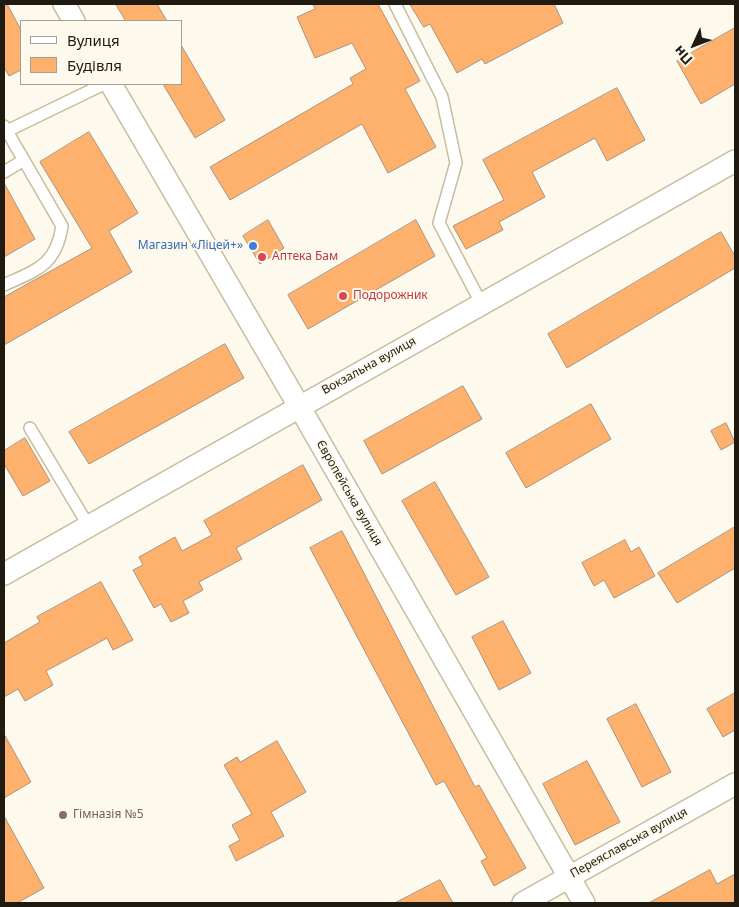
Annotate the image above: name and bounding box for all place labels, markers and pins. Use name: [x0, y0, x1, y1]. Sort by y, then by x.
place label: Магазин «Ліцей+»: [138, 239, 243, 253]
marker: Магазин «Ліцей+»: [247, 240, 259, 252]
place label: Аптека Бам: [272, 250, 338, 264]
marker: Аптека Бам: [256, 251, 268, 263]
place label: Подорожник: [353, 289, 428, 303]
marker: Подорожник: [337, 290, 349, 302]
place label: Гімназія №5: [73, 808, 144, 822]
marker: Гімназія №5: [57, 809, 69, 821]

